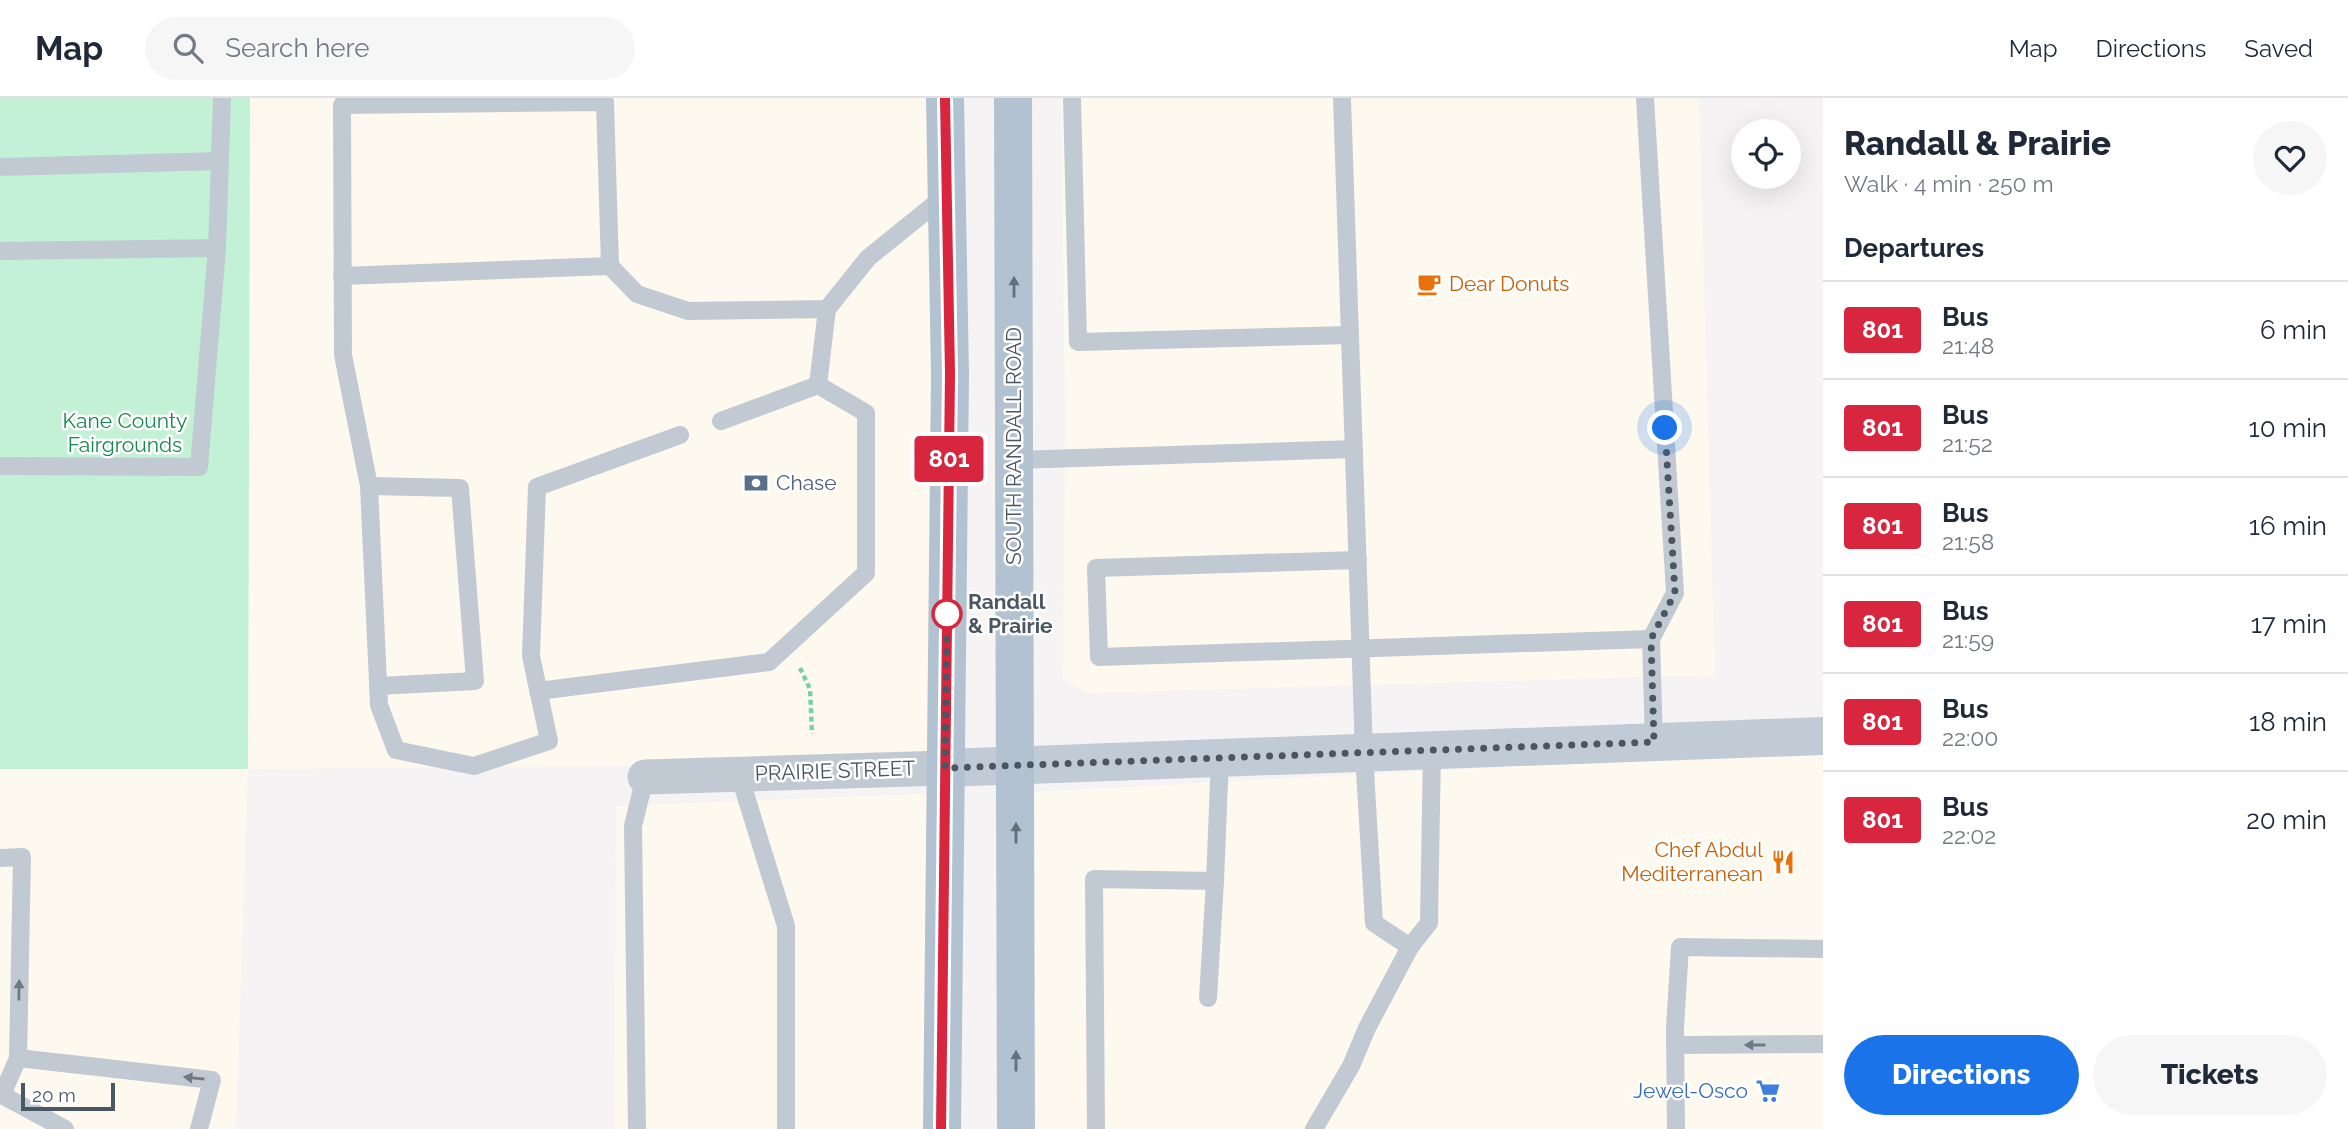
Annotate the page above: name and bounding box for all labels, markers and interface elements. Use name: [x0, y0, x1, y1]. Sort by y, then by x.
search box: [145, 17, 635, 80]
text: Map: [35, 29, 103, 68]
icon: search: [169, 29, 207, 67]
text: Search here: [225, 33, 370, 63]
text: Map: [2009, 34, 2058, 63]
text: Directions: [2096, 34, 2206, 63]
text: Saved: [2244, 34, 2313, 63]
map controls: [1731, 119, 1801, 189]
button: locate: [1731, 119, 1801, 189]
button: heart: [2253, 121, 2327, 195]
text: Randall & Prairie: [1844, 124, 2111, 163]
text: Walk · 4 min · 250 m: [1844, 170, 2054, 197]
text: Departures: [1844, 233, 1984, 263]
cafe icon: Dear Donuts: [1415, 270, 1443, 298]
place label: Dear Donuts: [1449, 271, 1569, 296]
one-way arrow: [1008, 276, 1020, 298]
text: Bus: [1942, 302, 1989, 332]
text: 801: [1862, 315, 1903, 344]
text: 6 min: [2260, 315, 2327, 345]
street label: SOUTH RANDALL ROAD: [1001, 327, 1026, 565]
text: 21:48: [1942, 332, 1994, 359]
text: Bus: [1942, 400, 1989, 430]
park label: Kane County Fairgrounds: [63, 408, 187, 457]
your location: [1647, 410, 1682, 445]
text: 801: [1862, 413, 1903, 442]
text: 10 min: [2249, 413, 2327, 443]
text: 21:52: [1942, 430, 1993, 457]
line badge: 801: [909, 436, 989, 482]
text: 801: [928, 444, 970, 473]
bank icon: Chase: [742, 469, 770, 497]
place label: Chase: [776, 470, 837, 495]
text: Bus: [1942, 498, 1989, 528]
text: 801: [1862, 511, 1903, 540]
text: 16 min: [2249, 511, 2327, 541]
text: 21:58: [1942, 528, 1994, 555]
place label: Randall & Prairie: [968, 589, 1053, 638]
text: Bus: [1942, 596, 1989, 626]
marker: Randall & Prairie: [932, 599, 962, 629]
text: 801: [1862, 609, 1903, 638]
text: 17 min: [2251, 609, 2327, 639]
text: 21:59: [1942, 626, 1994, 653]
text: Bus: [1942, 694, 1989, 724]
text: 801: [1862, 707, 1903, 736]
text: 18 min: [2249, 707, 2327, 737]
text: 22:00: [1942, 724, 1998, 751]
street label: PRAIRIE STREET: [754, 755, 916, 786]
text: Bus: [1942, 792, 1989, 822]
text: 801: [1862, 805, 1903, 834]
text: 20 min: [2246, 805, 2327, 835]
one-way arrow: [1010, 822, 1022, 844]
text: 22:02: [1942, 822, 1996, 849]
place label: Chef Abdul Mediterranean: [1621, 837, 1763, 886]
restaurant icon: Chef Abdul Mediterranean: [1769, 848, 1797, 876]
one-way arrow: [13, 979, 25, 1001]
button: Directions: [1844, 1035, 2079, 1115]
button: Tickets: [2093, 1035, 2327, 1115]
one-way arrow: [1744, 1039, 1766, 1050]
one-way arrow: [1010, 1050, 1022, 1072]
one-way arrow: [183, 1072, 205, 1083]
supermarket icon: Jewel-Osco: [1754, 1077, 1782, 1105]
place label: Jewel-Osco: [1633, 1078, 1748, 1103]
scale bar: [21, 1080, 116, 1112]
text: 20 m: [32, 1084, 76, 1106]

